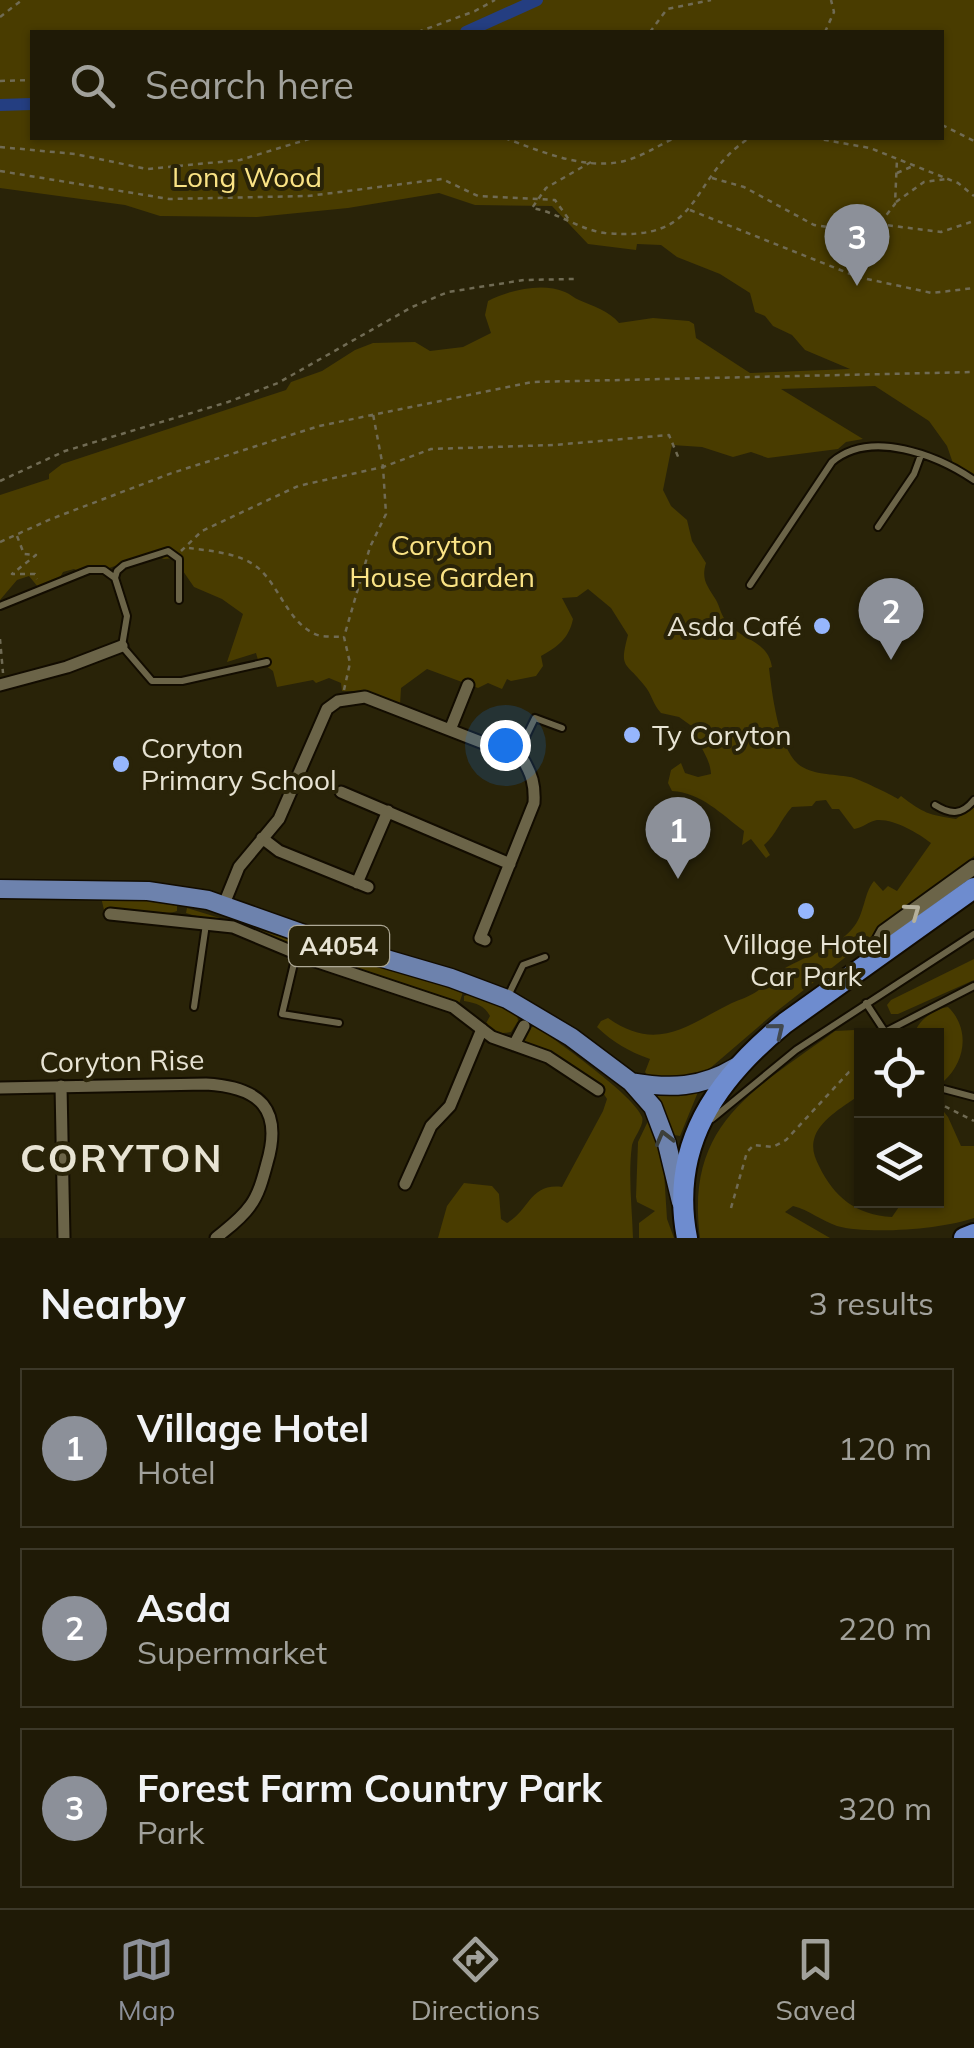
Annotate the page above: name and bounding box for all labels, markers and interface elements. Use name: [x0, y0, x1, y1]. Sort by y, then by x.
search box: [30, 30, 944, 140]
icon: search: [65, 58, 120, 113]
text: Search here: [145, 61, 354, 109]
park label: Long Wood: [172, 159, 322, 194]
pin: 3: [824, 204, 890, 286]
park label: Coryton House Garden: [349, 527, 535, 594]
pin: 2: [858, 578, 924, 660]
place label: Asda Café: [667, 608, 802, 643]
marker: Asda Café: [811, 615, 833, 637]
place label: Ty Coryton: [652, 717, 792, 752]
your location: [480, 720, 531, 771]
marker: Ty Coryton: [621, 724, 643, 746]
place label: Coryton Primary School: [141, 730, 337, 797]
marker: Coryton Primary School: [110, 753, 132, 775]
pin: 1: [646, 796, 710, 879]
marker: Village Hotel Car Park: [795, 900, 817, 922]
one-way arrow: [902, 905, 921, 923]
road number: A4054: [289, 926, 389, 966]
place label: Village Hotel Car Park: [724, 926, 888, 993]
one-way arrow: [766, 1024, 784, 1042]
map controls: [854, 1028, 944, 1208]
button: locate: [854, 1028, 944, 1118]
street label: Coryton Rise: [39, 1042, 205, 1079]
button: layers: [854, 1118, 944, 1208]
one-way arrow: [655, 1130, 676, 1147]
district label: CORYTON: [20, 1134, 224, 1182]
text: Nearby: [40, 1277, 186, 1330]
text: 3 results: [809, 1283, 934, 1323]
text: Village Hotel: [137, 1404, 369, 1452]
text: 1: [65, 1428, 84, 1468]
text: 120 m: [838, 1428, 932, 1468]
text: Hotel: [137, 1452, 216, 1492]
text: Asda: [137, 1584, 231, 1632]
text: 2: [65, 1608, 84, 1648]
text: 220 m: [838, 1608, 932, 1648]
text: Supermarket: [137, 1632, 327, 1672]
text: Forest Farm Country Park: [137, 1764, 602, 1812]
text: 3: [65, 1788, 84, 1828]
text: 320 m: [838, 1788, 932, 1828]
text: Park: [137, 1812, 204, 1852]
tab: Map: [118, 1932, 175, 2027]
tab: Directions: [411, 1932, 540, 2027]
tab: Saved: [775, 1932, 856, 2027]

